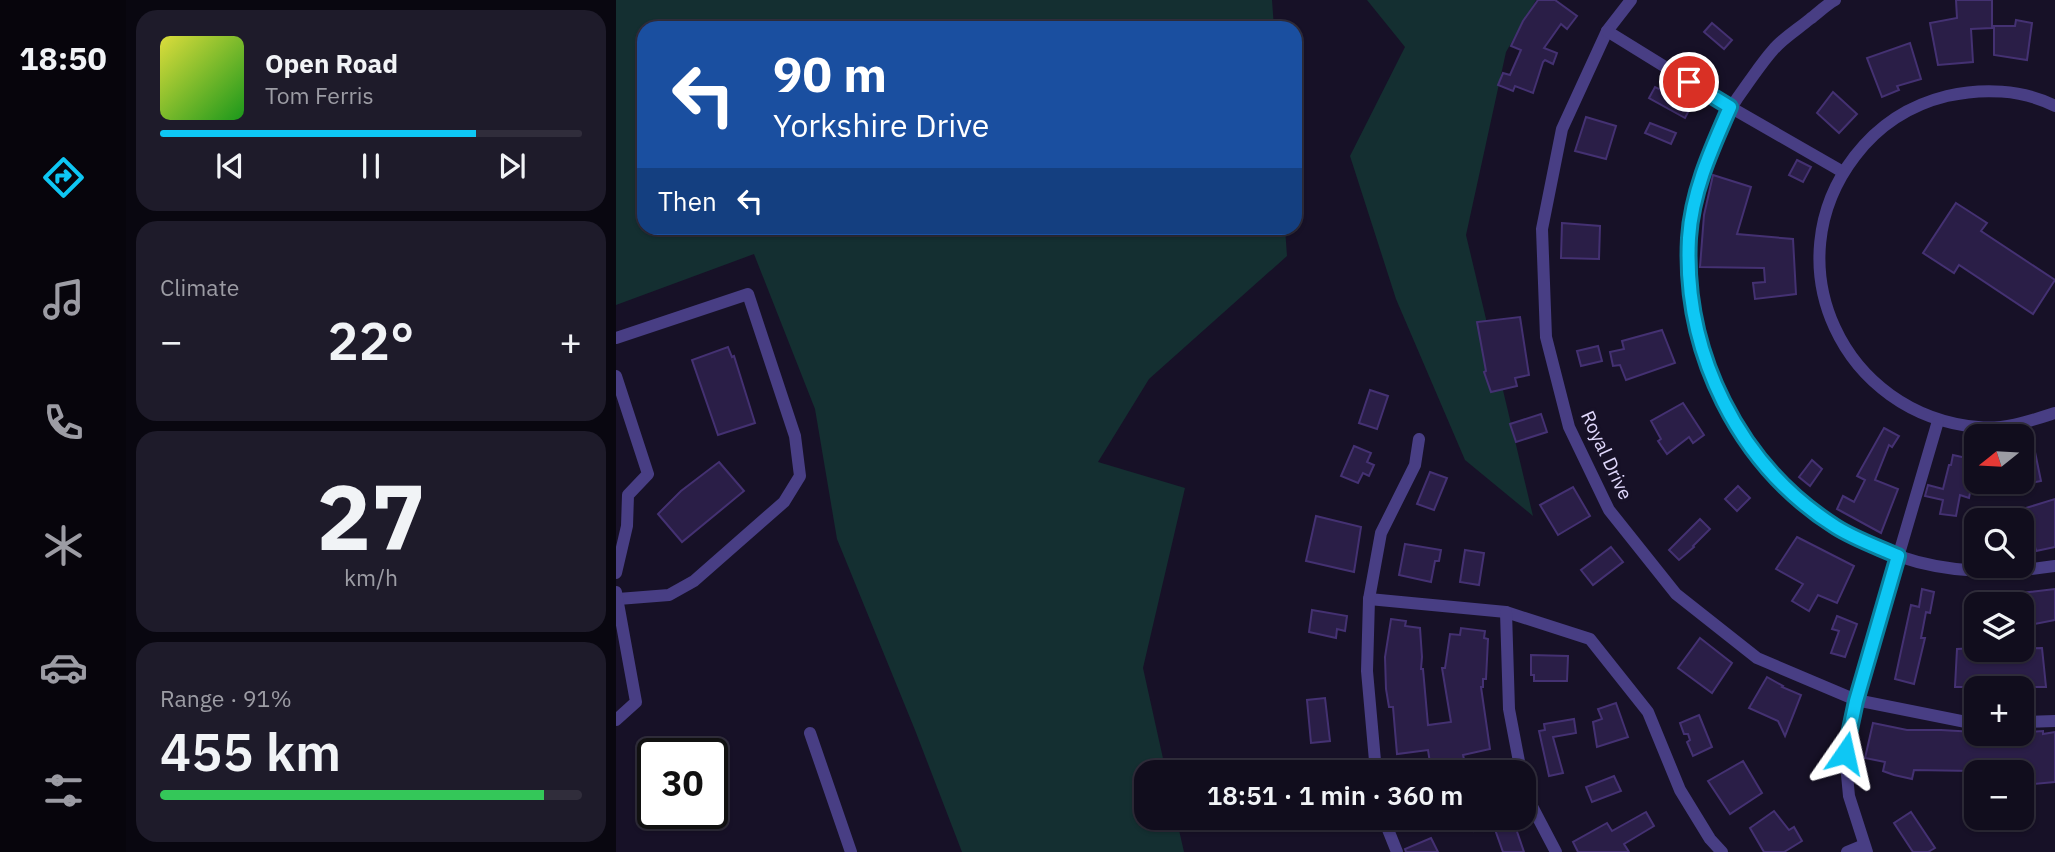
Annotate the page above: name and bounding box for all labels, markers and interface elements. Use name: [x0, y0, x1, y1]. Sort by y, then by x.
text: 18:50: [19, 37, 107, 79]
text: 90 m: [773, 42, 887, 105]
text: Open Road: [265, 46, 398, 80]
icon: left: [658, 49, 749, 140]
pin: [1659, 52, 1719, 112]
icon: arrive: [1670, 63, 1708, 101]
text: Tom Ferris: [265, 80, 374, 110]
text: Yorkshire Drive: [773, 104, 989, 146]
icon: previous: [211, 147, 249, 185]
icon: pause: [352, 147, 390, 185]
icon: next: [493, 147, 531, 185]
icon: directions: [39, 153, 88, 202]
icon: left: [731, 182, 769, 220]
text: Then: [658, 184, 717, 218]
text: Climate: [160, 272, 239, 302]
icon: music: [39, 275, 88, 324]
text: 22°: [328, 307, 414, 374]
text: −: [160, 316, 183, 365]
text: +: [559, 316, 582, 365]
icon: phone: [39, 398, 88, 447]
street label: Royal Drive: [1576, 407, 1638, 503]
north arrow: [1964, 424, 2034, 494]
map controls: [1964, 424, 2034, 830]
text: 27: [316, 457, 426, 575]
button: search: [1964, 508, 2034, 578]
icon: climate: [39, 521, 88, 570]
text: km/h: [344, 562, 398, 592]
button: layers: [1964, 592, 2034, 662]
icon: car: [39, 643, 88, 692]
button: +: [1964, 676, 2034, 746]
text: Range · 91%: [160, 683, 292, 713]
position arrow: [1808, 716, 1882, 790]
text: 455 km: [160, 718, 341, 785]
speed limit sign: 30: [637, 738, 728, 829]
button: −: [1964, 760, 2034, 830]
icon: filters: [39, 766, 88, 815]
text: 18:51 · 1 min · 360 m: [1207, 778, 1463, 812]

